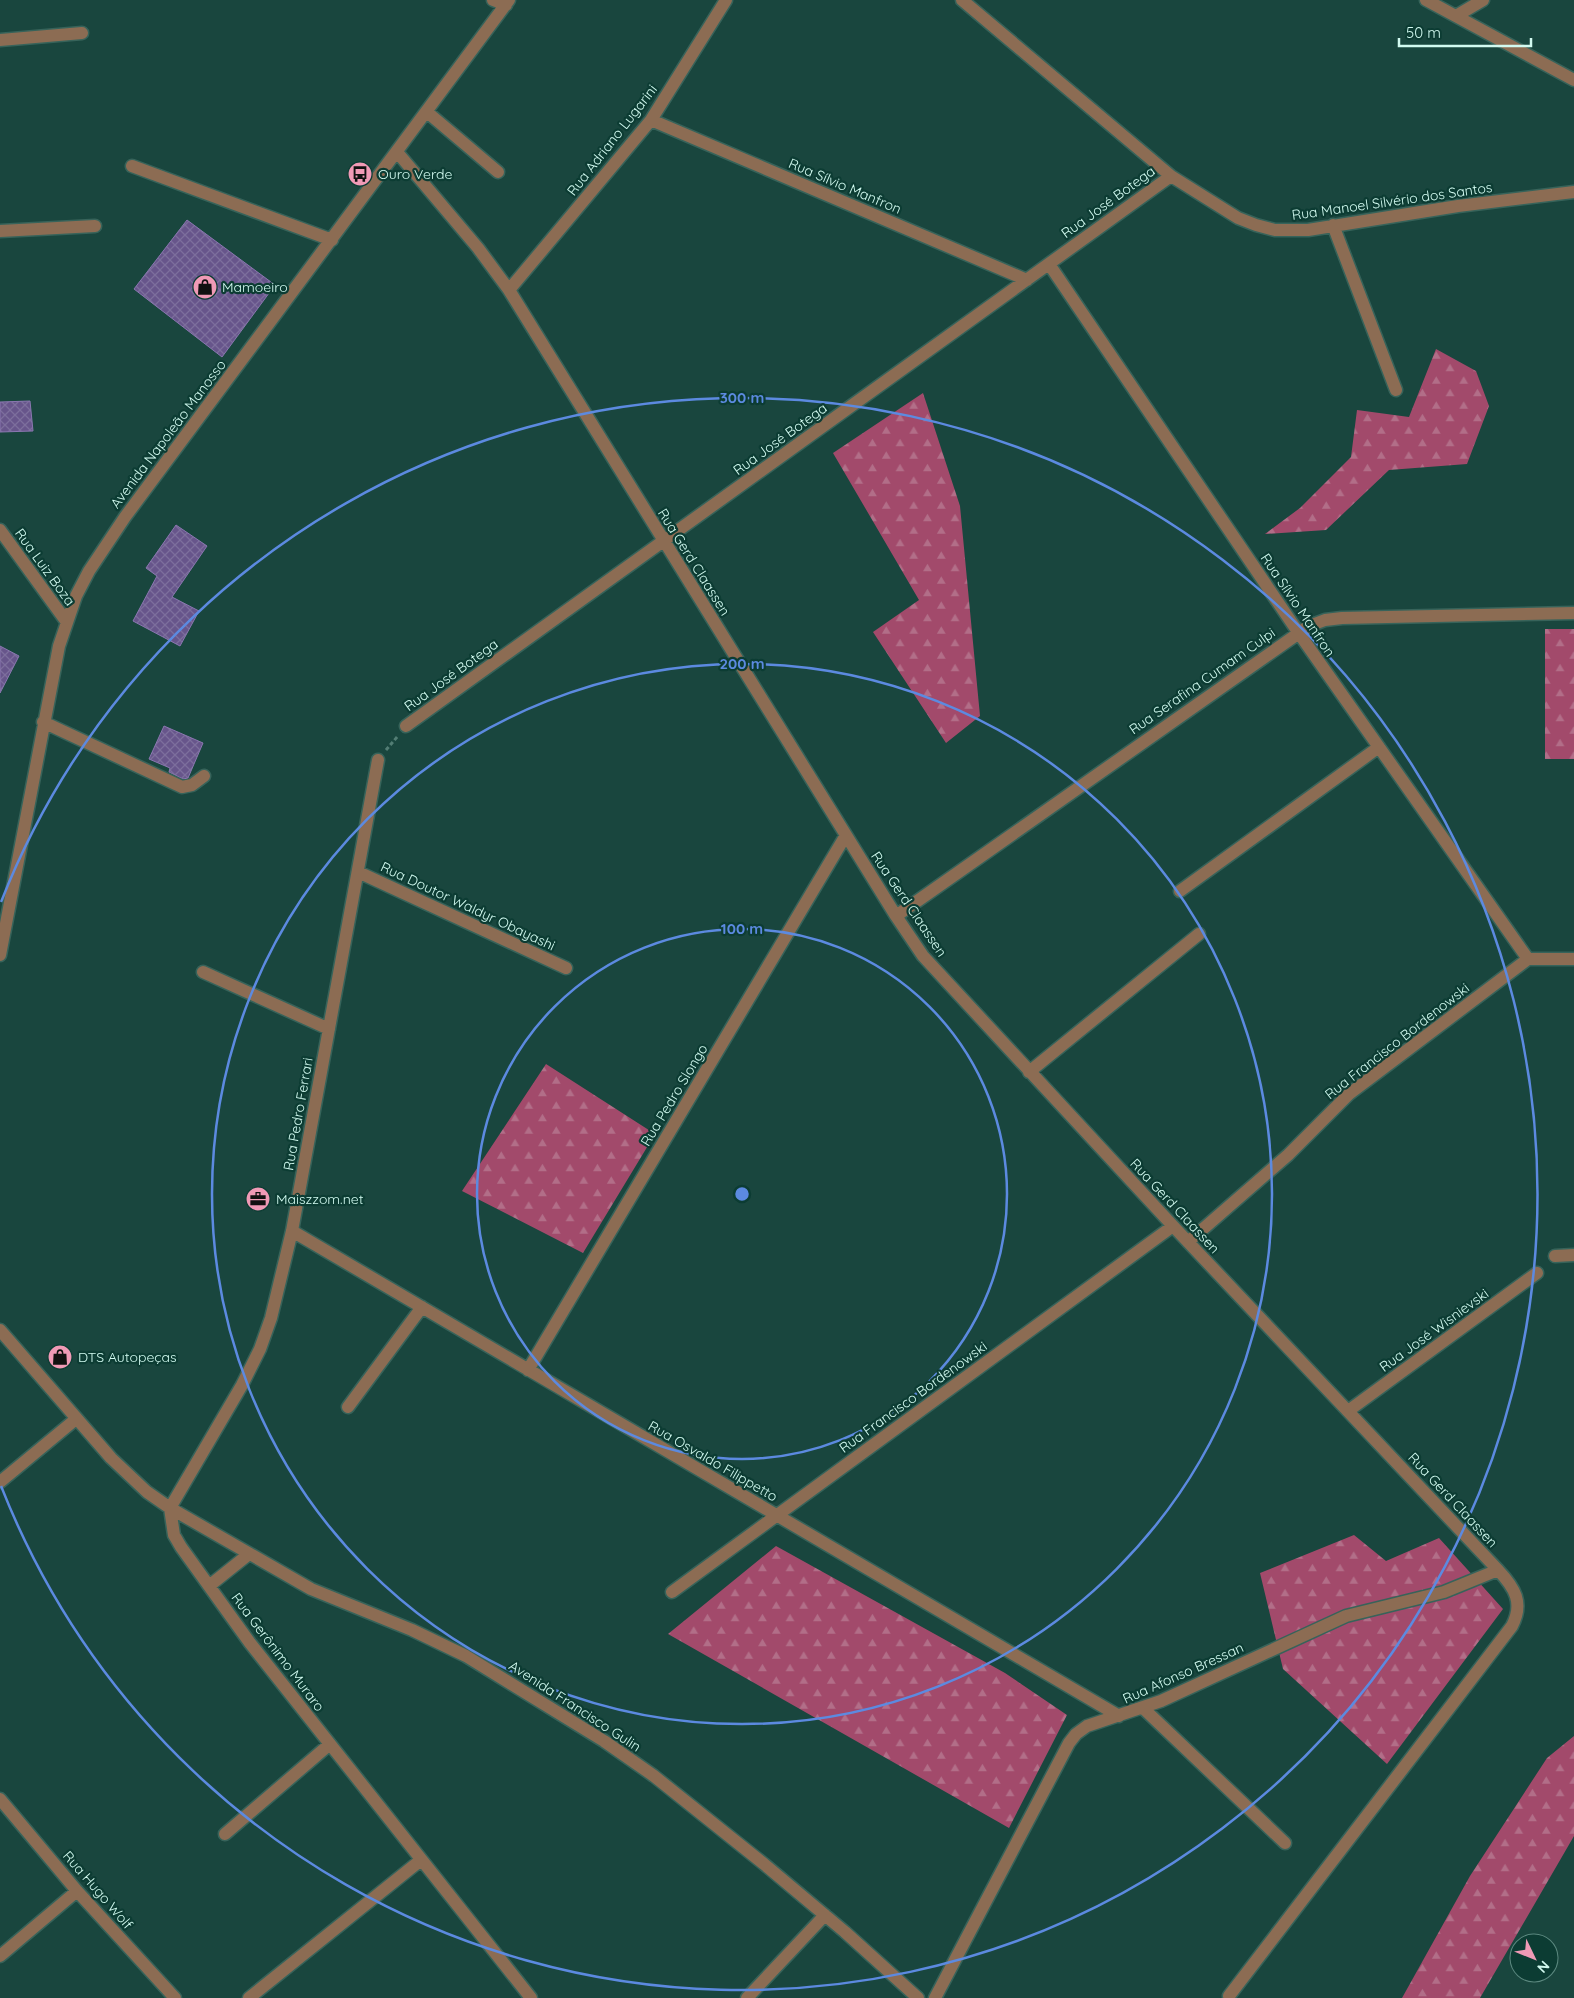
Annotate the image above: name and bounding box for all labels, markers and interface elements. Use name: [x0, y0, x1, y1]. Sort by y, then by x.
scale bar: [1399, 15, 1532, 47]
text: 50 m: [1406, 23, 1441, 42]
street label: Rua Adriano Lugarini: [563, 81, 661, 199]
street label: Rua Sílvio Manfron: [786, 154, 904, 218]
bus stop icon: Ouro Verde: [347, 161, 373, 187]
street label: Rua José Botega: [1058, 162, 1158, 242]
place label: Ouro Verde: [378, 165, 453, 183]
street label: Rua Manoel Silvério dos Santos: [1291, 178, 1493, 224]
shop icon: Mamoeiro: [192, 274, 218, 300]
place label: Mamoeiro: [222, 278, 288, 296]
street label: Avenida Napoleão Manosso: [106, 356, 230, 512]
text: 300 m: [720, 388, 764, 407]
street label: Rua José Botega: [730, 399, 830, 479]
street label: Rua Gerd Claassen: [654, 505, 734, 619]
street label: Rua Luiz Boza: [11, 525, 79, 609]
street label: Rua Sílvio Manfron: [1257, 550, 1339, 660]
street label: Rua Serafina Cumam Culpi: [1125, 624, 1279, 738]
street label: Rua José Botega: [401, 635, 501, 715]
text: 200 m: [720, 654, 765, 673]
street label: Rua Gerd Claassen: [867, 848, 951, 960]
street label: Rua Doutor Waldyr Obayashi: [378, 858, 558, 954]
text: 100 m: [721, 919, 763, 938]
street label: Rua Francisco Bordenowski: [1321, 979, 1473, 1103]
street label: Rua Pedro Slongo: [636, 1041, 712, 1149]
street label: Rua Pedro Ferrari: [279, 1056, 317, 1172]
street label: Rua Gerd Claassen: [1126, 1155, 1224, 1257]
centre of rings: [733, 1185, 751, 1203]
office icon: Maiszzom.net: [245, 1186, 271, 1212]
place label: Maiszzom.net: [276, 1190, 364, 1208]
street label: Rua José Wisnievski: [1376, 1284, 1492, 1376]
street label: Rua Francisco Bordenowski: [835, 1337, 991, 1457]
shop icon: DTS Autopeças: [47, 1344, 73, 1370]
place label: DTS Autopeças: [78, 1348, 177, 1366]
street label: Rua Osvaldo Filippetto: [645, 1417, 781, 1505]
street label: Rua Gerd Claassen: [1404, 1449, 1502, 1551]
street label: Rua Gerônimo Muraro: [228, 1589, 328, 1715]
street label: Rua Afonso Bressan: [1120, 1638, 1246, 1708]
street label: Avenida Francisco Gulin: [506, 1657, 644, 1755]
street label: Rua Hugo Wolf: [59, 1847, 137, 1933]
north arrow: [1509, 1933, 1559, 1983]
text: N: [1533, 1957, 1554, 1977]

